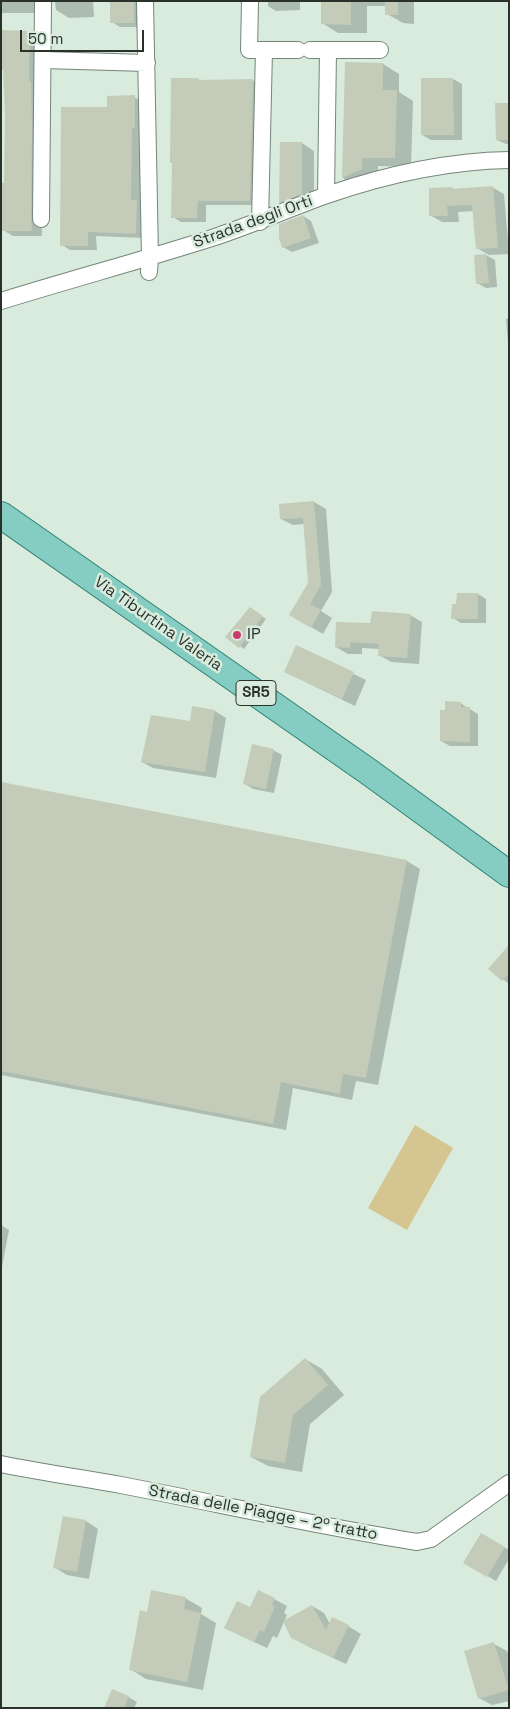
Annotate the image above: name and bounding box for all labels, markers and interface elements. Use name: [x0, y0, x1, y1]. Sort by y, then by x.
scale bar: [22, 20, 146, 52]
text: 50 m: [28, 29, 63, 48]
street label: Strada degli Orti: [191, 192, 315, 252]
street label: Via Tiburtina Valeria: [90, 573, 226, 675]
place label: IP: [247, 625, 261, 645]
marker: IP: [231, 629, 243, 641]
road number: SR5: [236, 680, 276, 706]
street label: Strada delle Piagge – 2º tratto: [147, 1481, 379, 1545]

